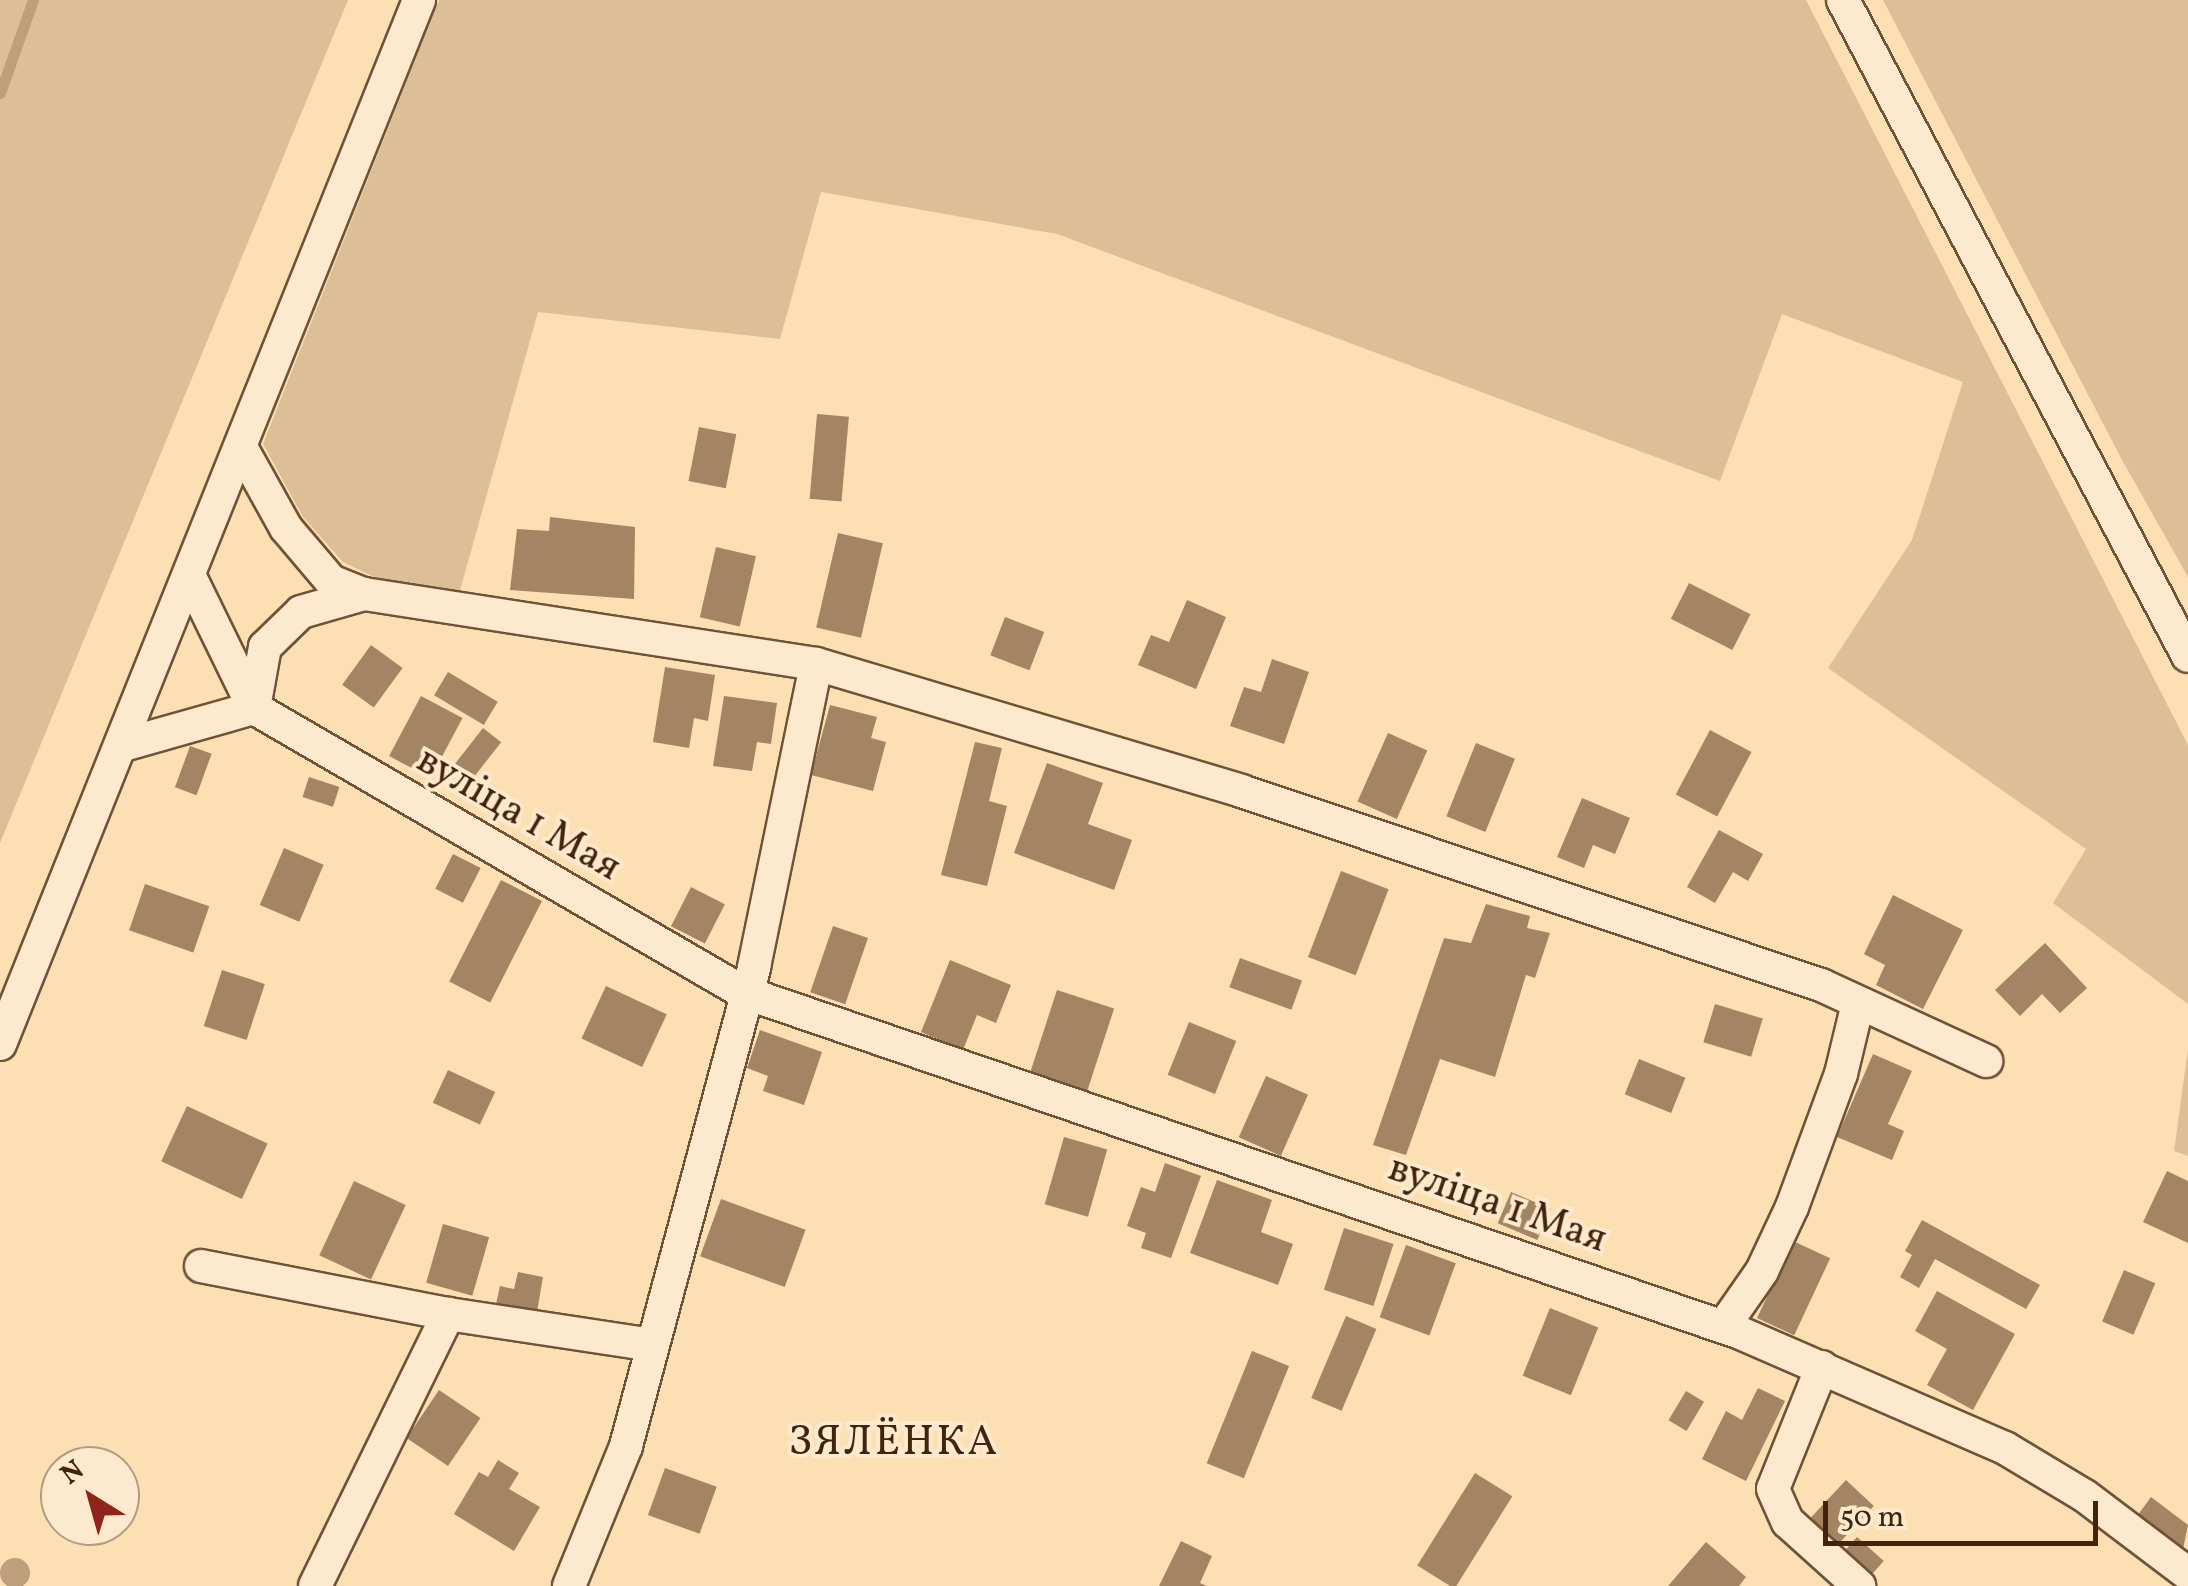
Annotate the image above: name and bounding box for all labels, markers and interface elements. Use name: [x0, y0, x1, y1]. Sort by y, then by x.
street label: вуліца 1 Мая: [408, 737, 628, 893]
street label: вуліца 1 Мая: [1382, 1145, 1612, 1265]
district label: ЗЯЛЁНКА: [788, 1419, 1000, 1469]
north arrow: [40, 1446, 140, 1546]
text: N: [53, 1452, 93, 1495]
scale bar: [1828, 1481, 2103, 1543]
text: 50 m: [1840, 1497, 1904, 1539]

